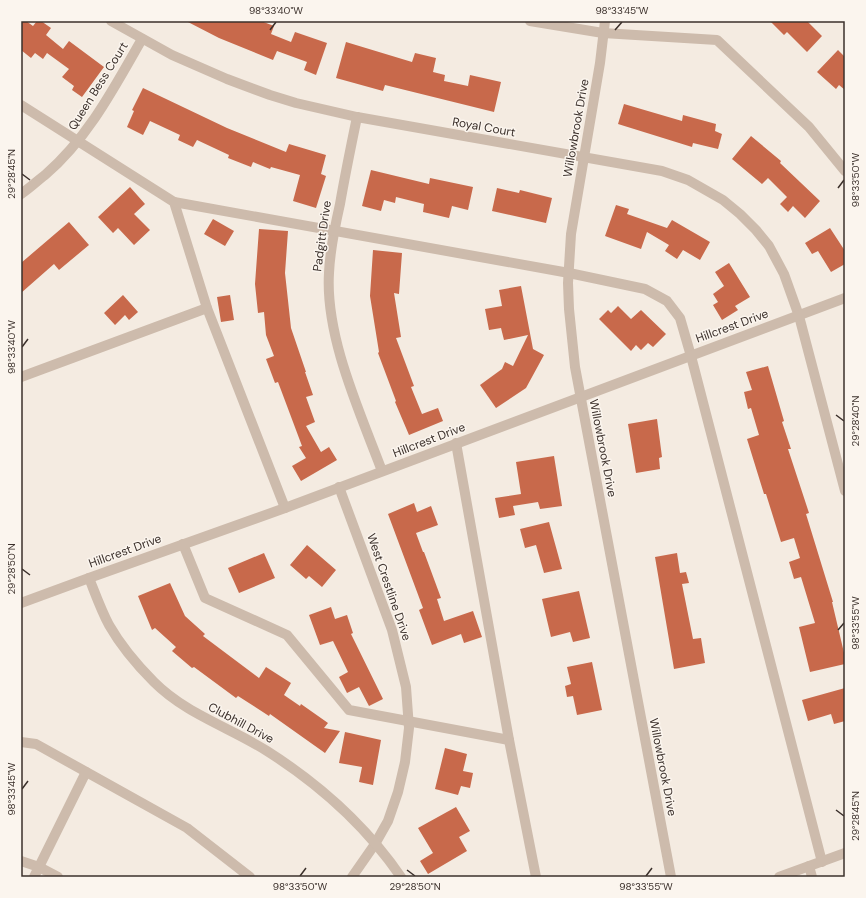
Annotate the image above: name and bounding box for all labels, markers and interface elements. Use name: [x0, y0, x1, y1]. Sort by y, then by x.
text: 98°33'40"W: [249, 4, 303, 17]
text: 98°33'45"W: [595, 4, 649, 17]
street label: Queen Bess Court: [64, 39, 132, 133]
street label: Willowbrook Drive: [559, 77, 593, 178]
street label: Royal Court: [451, 114, 517, 140]
text: 29°28'45"N: [5, 149, 18, 199]
text: 98°33'50"W: [849, 153, 862, 207]
street label: Padgitt Drive: [309, 199, 335, 272]
street label: Hillcrest Drive: [693, 305, 771, 347]
text: 98°33'40"W: [5, 320, 18, 374]
text: 29°28'40"N: [849, 396, 862, 446]
street label: Willowbrook Drive: [586, 398, 620, 499]
street label: Hillcrest Drive: [390, 419, 468, 461]
street label: Hillcrest Drive: [86, 530, 164, 572]
street label: West Crestline Drive: [363, 531, 415, 643]
text: 29°28'50"N: [5, 543, 18, 595]
text: 98°33'55"W: [849, 596, 862, 650]
street label: Clubhill Drive: [205, 699, 277, 747]
street label: Willowbrook Drive: [646, 717, 680, 818]
text: 98°33'45"W: [5, 762, 18, 816]
text: 29°28'45"N: [849, 791, 862, 841]
text: 98°33'50"W: [273, 880, 327, 893]
text: 29°28'50"N: [389, 880, 441, 893]
text: 98°33'55"W: [619, 880, 673, 893]

